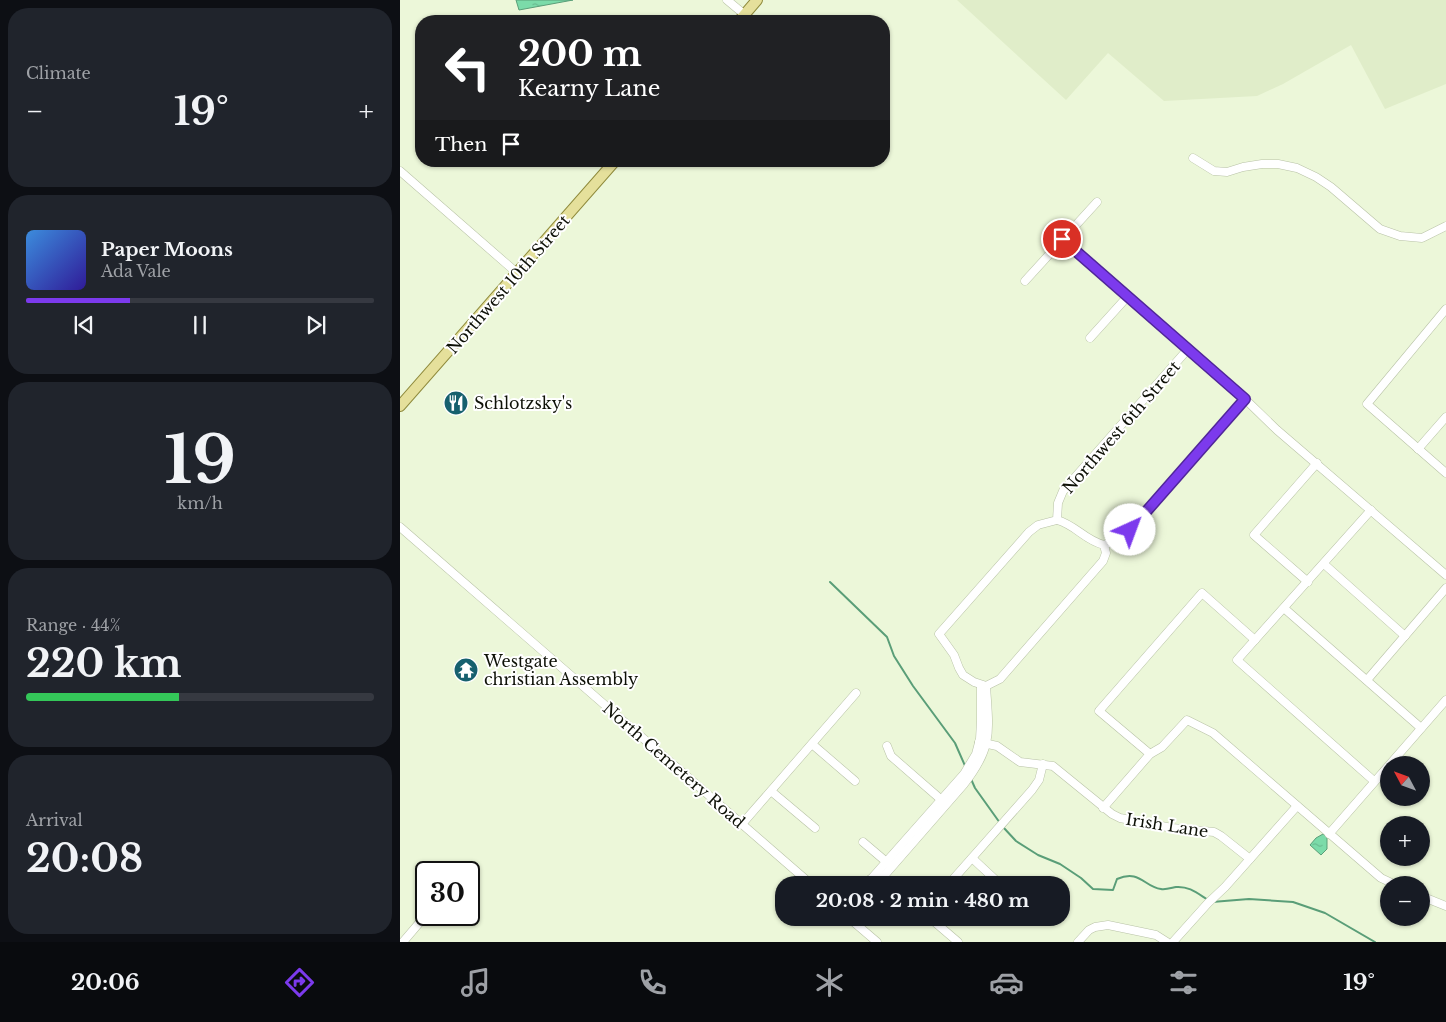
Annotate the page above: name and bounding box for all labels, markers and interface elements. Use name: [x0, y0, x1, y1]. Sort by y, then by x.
text: 200 m: [518, 32, 642, 75]
icon: left: [435, 35, 500, 100]
text: Climate: [26, 63, 91, 83]
text: Kearny Lane: [518, 75, 660, 102]
text: 19°: [174, 88, 229, 135]
text: −: [26, 94, 44, 129]
text: +: [359, 94, 374, 129]
icon: arrive: [497, 130, 525, 158]
text: Then: [435, 133, 487, 156]
street label: Northwest 10th Street: [442, 210, 574, 358]
pin: [1041, 218, 1083, 260]
icon: arrive: [1048, 225, 1076, 253]
text: Paper Moons: [101, 238, 233, 261]
text: Ada Vale: [101, 261, 171, 281]
icon: previous: [70, 311, 98, 339]
icon: pause: [186, 311, 214, 339]
icon: next: [302, 311, 330, 339]
street label: Northwest 6th Street: [1058, 357, 1184, 497]
restaurant icon: Schlotzsky's: [443, 390, 469, 416]
place label: Schlotzsky's: [474, 393, 572, 413]
text: 19: [164, 420, 236, 501]
text: km/h: [177, 493, 223, 513]
position arrow: [1103, 503, 1155, 555]
text: Range · 44%: [26, 615, 120, 635]
text: 220 km: [26, 640, 182, 687]
place label: Westgate christian Assembly: [483, 651, 639, 689]
temple icon: Westgate christian Assembly: [453, 657, 479, 683]
street label: North Cemetery Road: [599, 698, 749, 832]
north arrow: [1380, 756, 1430, 806]
map controls: [1380, 756, 1430, 926]
street label: Irish Lane: [1124, 809, 1210, 841]
text: Arrival: [26, 810, 83, 830]
button: +: [1380, 816, 1430, 866]
text: 20:08: [26, 835, 143, 882]
speed limit sign: 30: [415, 861, 480, 926]
button: −: [1380, 876, 1430, 926]
text: 20:08 · 2 min · 480 m: [816, 889, 1029, 912]
icon: directions: [282, 965, 317, 1000]
icon: music: [458, 965, 493, 1000]
icon: phone: [635, 965, 670, 1000]
icon: climate: [812, 965, 847, 1000]
icon: car: [989, 965, 1024, 1000]
icon: filters: [1166, 965, 1201, 1000]
text: 20:06: [71, 969, 140, 996]
text: 19°: [1343, 969, 1375, 996]

